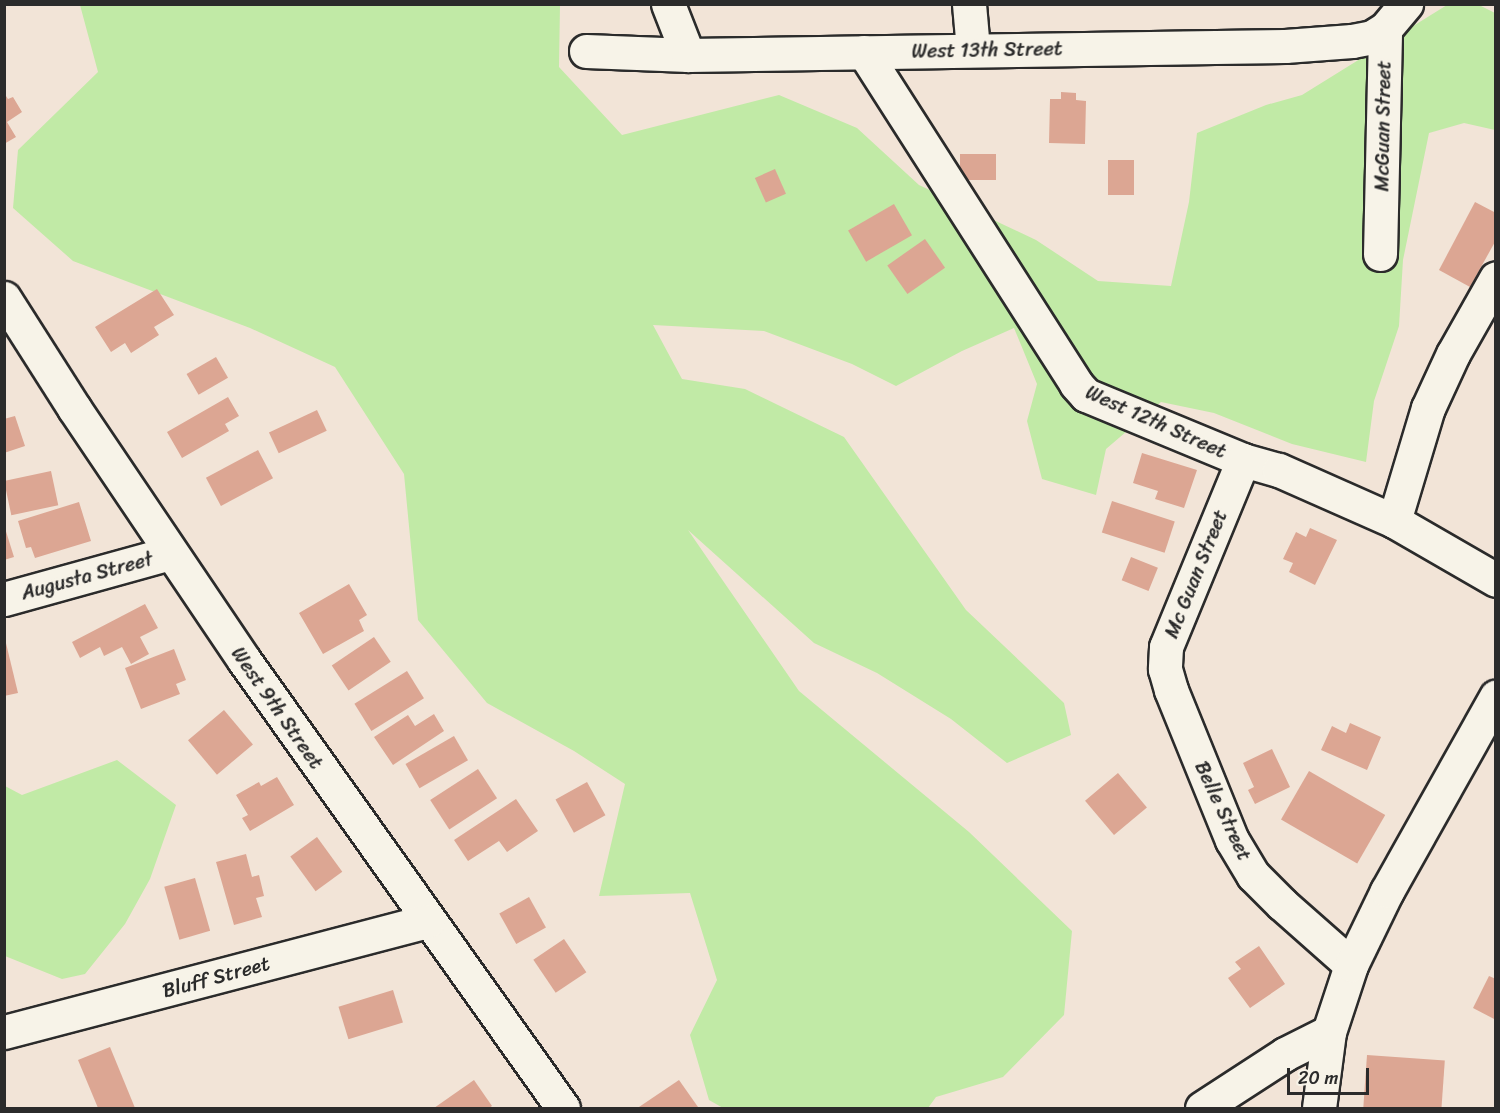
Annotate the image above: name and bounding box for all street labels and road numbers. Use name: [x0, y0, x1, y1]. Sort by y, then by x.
street label: West 13th Street: [911, 37, 1063, 63]
street label: McGuan Street: [1370, 59, 1396, 193]
street label: West 12th Street: [1082, 380, 1230, 464]
street label: Mc Guan Street: [1159, 505, 1233, 643]
street label: Augusta Street: [19, 547, 155, 605]
street label: West 9th Street: [226, 642, 328, 774]
street label: Belle Street: [1189, 757, 1257, 865]
street label: Bluff Street: [160, 951, 272, 1003]

